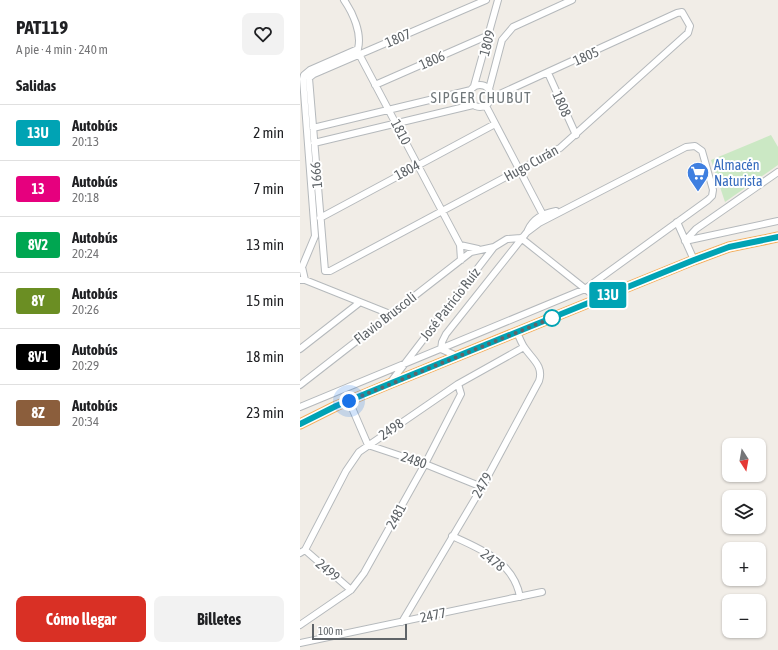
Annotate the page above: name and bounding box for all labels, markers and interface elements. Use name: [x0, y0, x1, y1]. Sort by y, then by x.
button: heart: [242, 13, 284, 55]
text: PAT119: [16, 16, 68, 38]
street label: 1807: [383, 25, 413, 51]
street label: 1809: [476, 28, 498, 58]
text: A pie · 4 min · 240 m: [16, 42, 108, 57]
street label: 1805: [571, 43, 601, 69]
street label: 1806: [417, 47, 448, 73]
text: Salidas: [16, 77, 56, 94]
district label: SIPGER CHUBUT: [430, 89, 532, 106]
street label: 1808: [549, 89, 575, 120]
text: Autobús: [72, 117, 117, 134]
street label: 1810: [388, 117, 414, 148]
text: 2 min: [253, 124, 284, 141]
text: 13U: [27, 125, 49, 141]
text: 20:13: [72, 134, 99, 149]
street label: Hugo Curán: [501, 142, 561, 184]
street label: 1804: [392, 157, 423, 183]
place label: Almacén Naturista: [714, 157, 762, 189]
supermarket icon: Almacén Naturista: [685, 160, 711, 193]
street label: 1666: [307, 161, 325, 189]
text: Autobús: [72, 173, 117, 190]
text: 7 min: [253, 180, 284, 197]
text: 13: [31, 181, 45, 197]
text: 20:18: [72, 190, 99, 205]
text: Autobús: [72, 229, 117, 246]
text: 13 min: [246, 236, 284, 253]
text: 8V2: [28, 237, 48, 253]
text: 20:24: [72, 246, 99, 261]
street label: José Patricio Ruíz: [417, 265, 483, 343]
line badge: 13U: [585, 282, 631, 308]
text: Autobús: [72, 285, 117, 302]
text: 13U: [597, 287, 619, 303]
street label: Flavio Bruscoli: [351, 289, 419, 347]
text: 15 min: [246, 292, 284, 309]
text: 8Y: [32, 293, 44, 309]
text: 20:26: [72, 302, 99, 317]
unlabelled marker: [543, 309, 561, 327]
text: Autobús: [72, 341, 117, 358]
text: 18 min: [246, 348, 284, 365]
text: 8V1: [28, 349, 48, 365]
text: 20:29: [72, 358, 99, 373]
your location: [339, 391, 359, 411]
text: Autobús: [72, 397, 117, 414]
text: 23 min: [246, 404, 284, 421]
text: 8Z: [32, 405, 44, 421]
text: 20:34: [72, 414, 99, 429]
street label: 2498: [376, 415, 407, 443]
north arrow: [722, 438, 766, 482]
map controls: [722, 438, 766, 638]
street label: 2480: [399, 448, 429, 472]
street label: 2479: [468, 470, 496, 500]
button: layers: [722, 490, 766, 534]
street label: 2481: [383, 501, 409, 531]
button: +: [722, 542, 766, 586]
street label: 2478: [478, 546, 509, 575]
street label: 2499: [313, 555, 343, 585]
button: −: [722, 594, 766, 638]
button: Cómo llegar: [16, 596, 146, 642]
button: Billetes: [154, 596, 284, 642]
street label: 2477: [418, 604, 448, 626]
scale bar: [312, 622, 407, 641]
text: 100 m: [318, 625, 343, 637]

